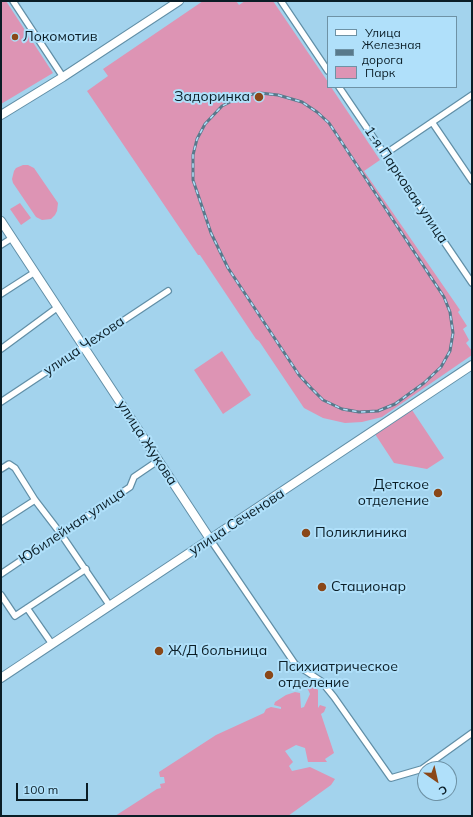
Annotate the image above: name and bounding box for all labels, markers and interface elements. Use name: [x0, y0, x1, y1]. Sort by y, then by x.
legend: [327, 16, 457, 88]
text: Улица: [365, 25, 401, 40]
place label: Локомотив: [23, 29, 98, 45]
marker: Локомотив: [10, 32, 20, 42]
text: Железная дорога: [362, 37, 421, 67]
text: Парк: [365, 65, 395, 80]
place label: Задоринка: [174, 89, 250, 105]
marker: Задоринка: [253, 91, 265, 103]
street label: 1-я Парковая улица: [361, 123, 451, 247]
street label: улица Чехова: [40, 313, 128, 379]
street label: улица Жукова: [113, 397, 181, 489]
place label: Детское отделение: [358, 477, 429, 510]
street label: Юбилейная улица: [16, 484, 128, 568]
street label: улица Сеченова: [186, 485, 288, 559]
marker: Детское отделение: [432, 487, 444, 499]
place label: Поликлиника: [315, 525, 407, 541]
marker: Поликлиника: [300, 527, 312, 539]
place label: Стационар: [331, 579, 406, 595]
marker: Стационар: [316, 581, 328, 593]
place label: Ж/Д больница: [168, 643, 267, 659]
marker: Ж/Д больница: [153, 645, 165, 657]
place label: Психиатрическое отделение: [278, 659, 398, 692]
marker: Психиатрическое отделение: [263, 669, 275, 681]
north arrow: [417, 761, 457, 801]
scale bar: [18, 775, 90, 801]
text: 100 m: [23, 782, 58, 797]
text: С: [436, 782, 450, 798]

